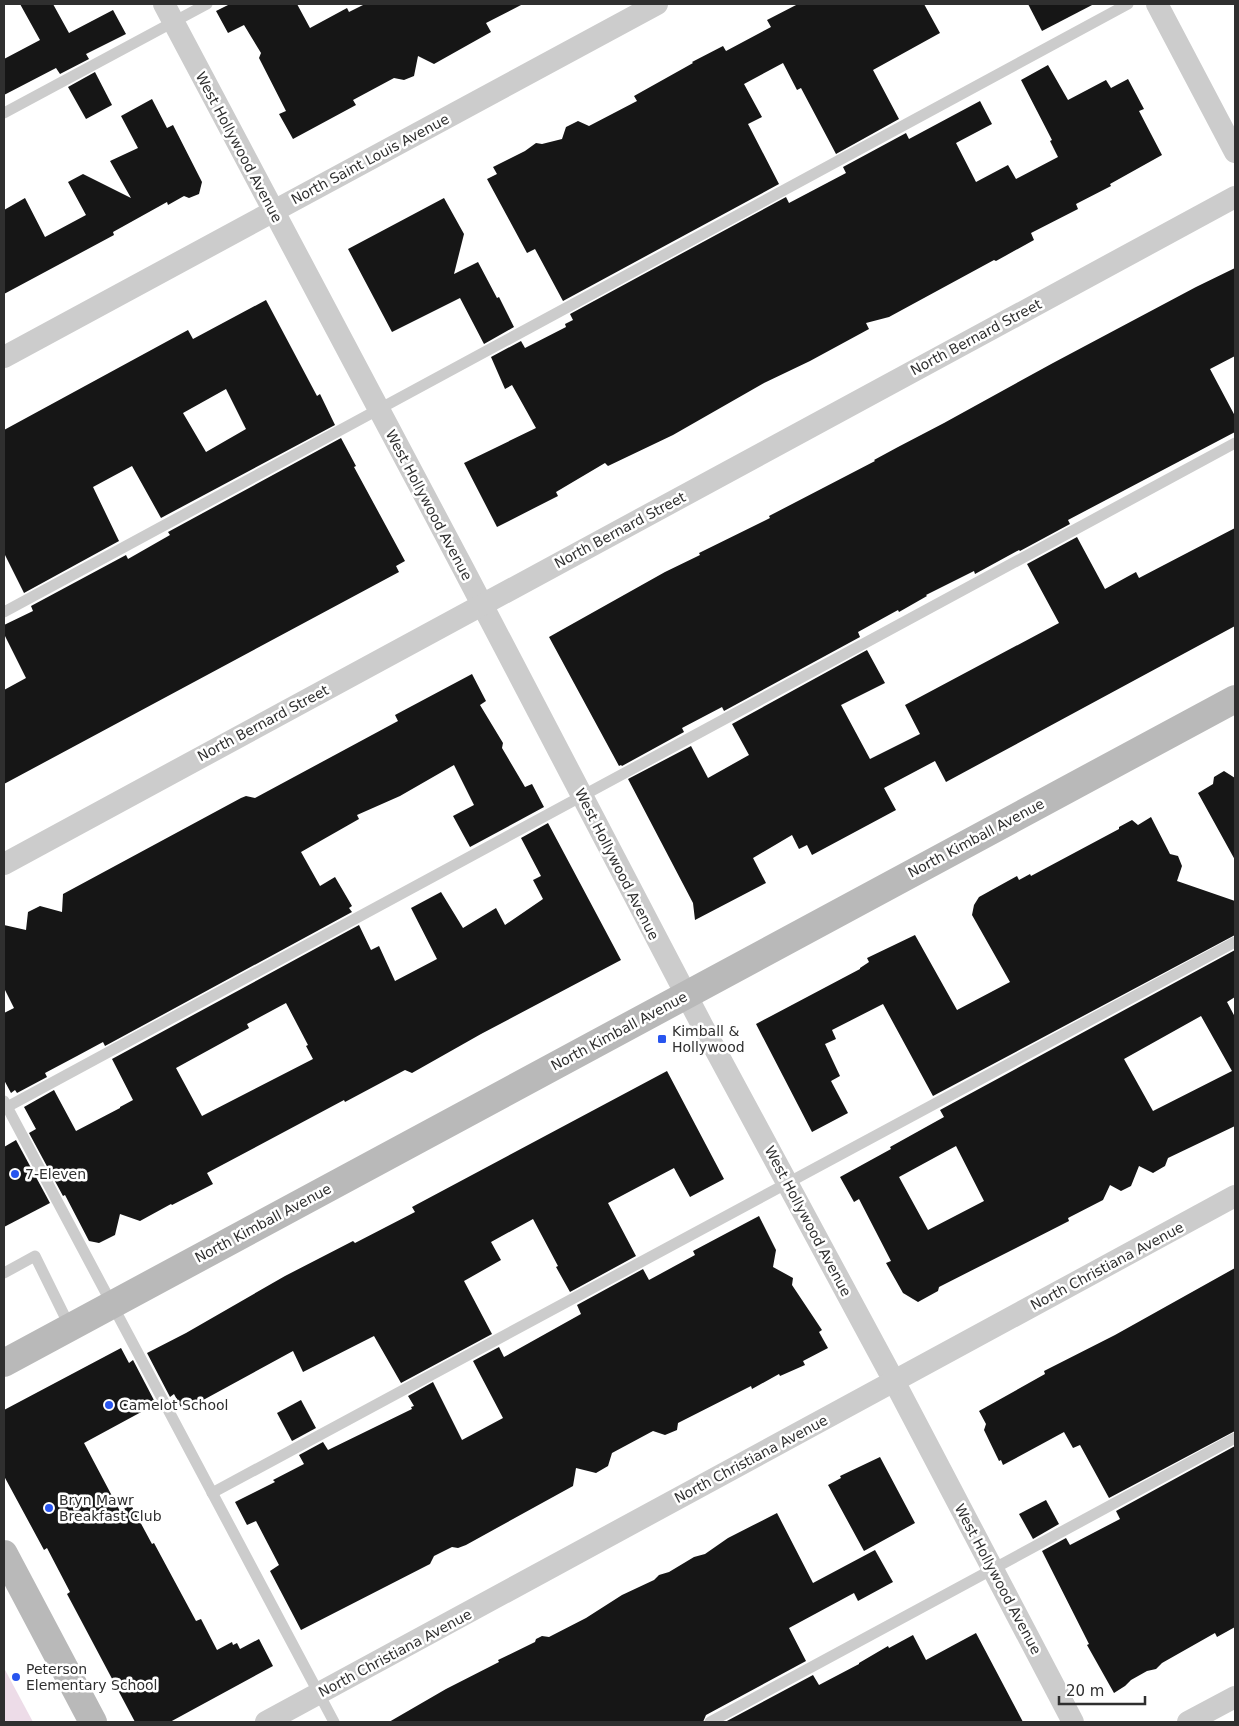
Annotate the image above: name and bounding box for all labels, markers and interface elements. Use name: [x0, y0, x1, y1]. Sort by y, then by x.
street label: West Hollywood Avenue: [193, 69, 285, 225]
street label: North Saint Louis Avenue: [288, 111, 452, 207]
street label: North Bernard Street: [908, 295, 1045, 378]
street label: West Hollywood Avenue: [383, 427, 475, 583]
street label: North Bernard Street: [552, 488, 689, 571]
street label: North Bernard Street: [195, 681, 332, 764]
street label: West Hollywood Avenue: [572, 786, 662, 942]
street label: North Kimball Avenue: [905, 795, 1047, 881]
street label: North Kimball Avenue: [548, 988, 690, 1074]
place label: Kimball & Hollywood: [672, 1023, 745, 1055]
marker: Kimball & Hollywood: [656, 1033, 668, 1045]
street label: West Hollywood Avenue: [762, 1143, 854, 1299]
place label: 7-Eleven: [25, 1166, 86, 1182]
marker: 7-Eleven: [9, 1168, 21, 1180]
street label: North Kimball Avenue: [192, 1180, 334, 1266]
street label: North Christiana Avenue: [1028, 1219, 1186, 1313]
place label: Camelot School: [119, 1397, 228, 1413]
marker: Camelot School: [103, 1399, 115, 1411]
street label: North Christiana Avenue: [672, 1412, 830, 1506]
place label: Bryn Mawr Breakfast Club: [59, 1492, 162, 1524]
street label: West Hollywood Avenue: [952, 1501, 1044, 1657]
marker: Bryn Mawr Breakfast Club: [43, 1502, 55, 1514]
street label: North Christiana Avenue: [316, 1606, 474, 1700]
place label: Peterson Elementary School: [26, 1661, 158, 1693]
marker: Peterson Elementary School: [10, 1671, 22, 1683]
scale bar: [1059, 1674, 1145, 1706]
text: 20 m: [1066, 1682, 1104, 1700]

